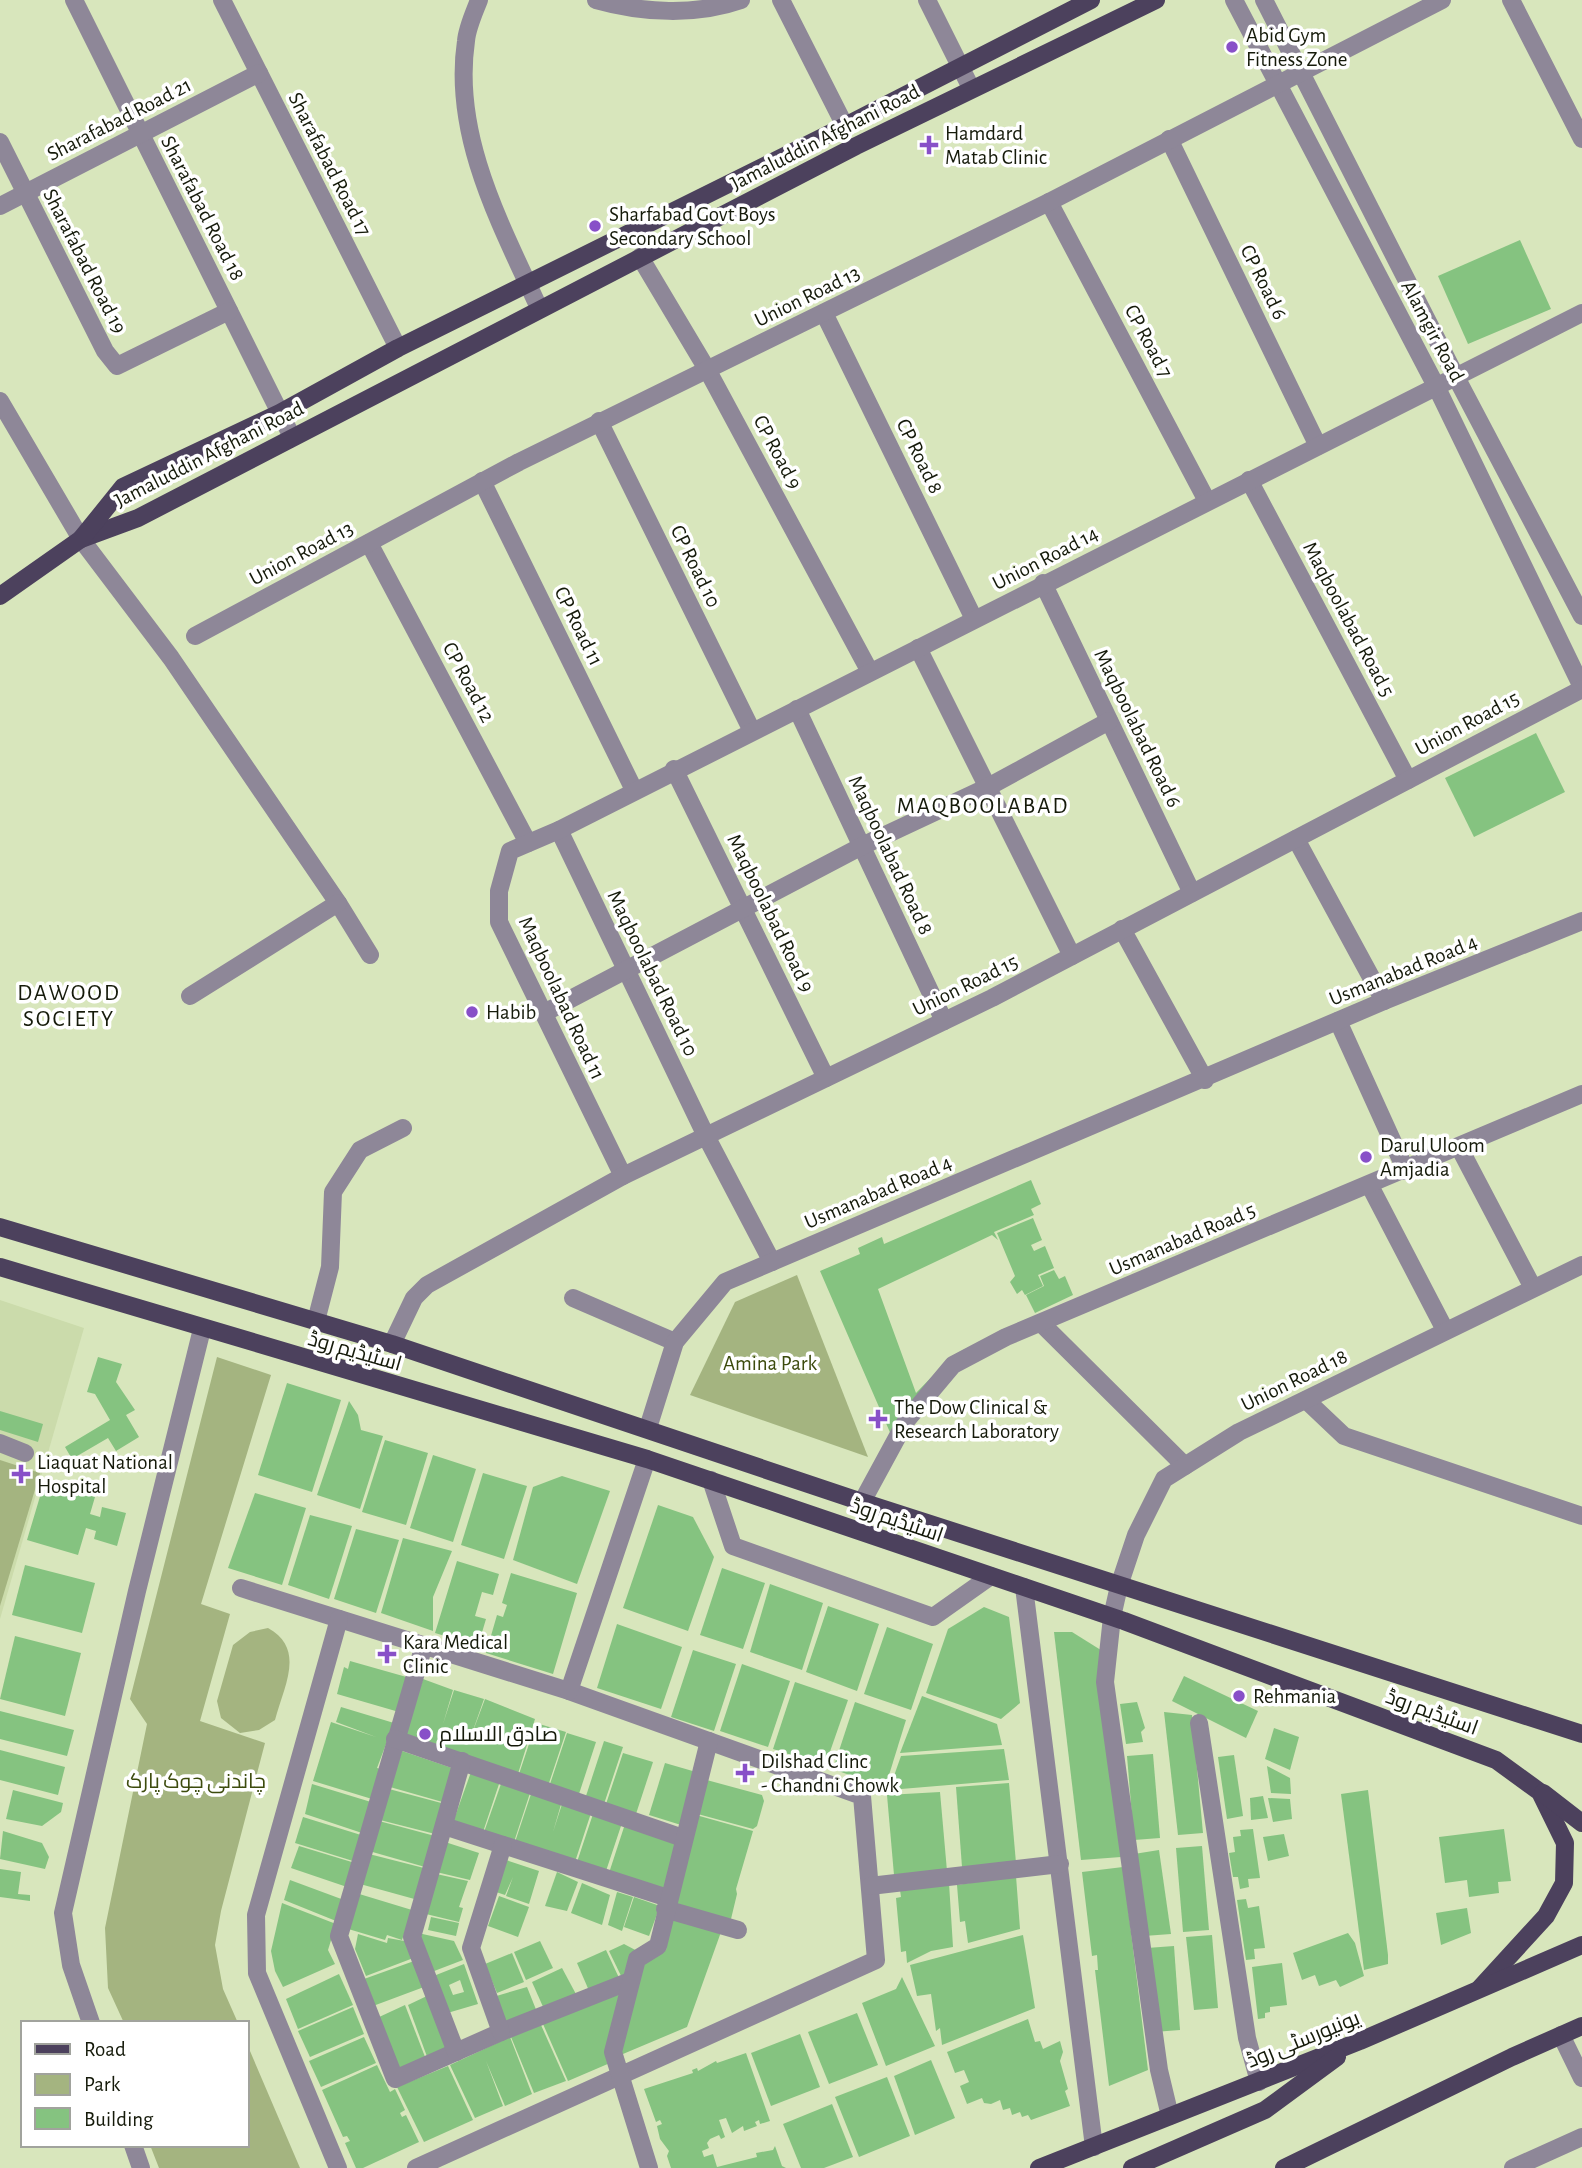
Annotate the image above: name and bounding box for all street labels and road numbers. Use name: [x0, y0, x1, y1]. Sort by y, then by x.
street label: Sharafabad Road 21: [44, 74, 195, 165]
street label: Jamaluddin Afghani Road: [727, 81, 923, 194]
street label: Sharafabad Road 17: [284, 89, 375, 240]
street label: Sharafabad Road 18: [157, 133, 248, 284]
street label: Sharafabad Road 19: [39, 186, 130, 337]
street label: CP Road 6: [1236, 241, 1291, 323]
street label: Union Road 13: [751, 262, 863, 331]
street label: Alamgir Road: [1397, 277, 1468, 385]
street label: CP Road 7: [1121, 301, 1177, 381]
street label: Jamaluddin Afghani Road: [111, 398, 307, 511]
street label: CP Road 9: [749, 412, 806, 493]
street label: CP Road 8: [892, 415, 947, 497]
street label: Union Road 13: [246, 517, 357, 590]
street label: CP Road 10: [667, 522, 724, 611]
street label: Union Road 14: [989, 523, 1101, 594]
street label: Maqboolabad Road 5: [1299, 538, 1398, 700]
street label: CP Road 11: [550, 583, 607, 669]
street label: CP Road 12: [439, 639, 498, 726]
street label: Maqboolabad Road 6: [1090, 646, 1185, 811]
street label: Union Road 15: [1412, 687, 1523, 760]
street label: Maqboolabad Road 8: [844, 772, 937, 938]
street label: Maqboolabad Road 9: [723, 831, 818, 996]
street label: Maqboolabad Road 10: [603, 887, 702, 1059]
street label: Maqboolabad Road 11: [515, 913, 609, 1083]
street label: Usmanabad Road 4: [1326, 931, 1480, 1010]
street label: Union Road 15: [909, 951, 1021, 1020]
street label: Usmanabad Road 4: [801, 1152, 955, 1233]
street label: Usmanabad Road 5: [1106, 1199, 1258, 1280]
street label: اسٹیڈیم روڈ: [305, 1328, 404, 1378]
street label: Union Road 18: [1238, 1346, 1351, 1415]
street label: اسٹیڈیم روڈ: [847, 1495, 946, 1549]
street label: اسٹیڈیم روڈ: [1382, 1686, 1481, 1742]
street label: یونیورسٹی روڈ: [1244, 2007, 1364, 2074]

